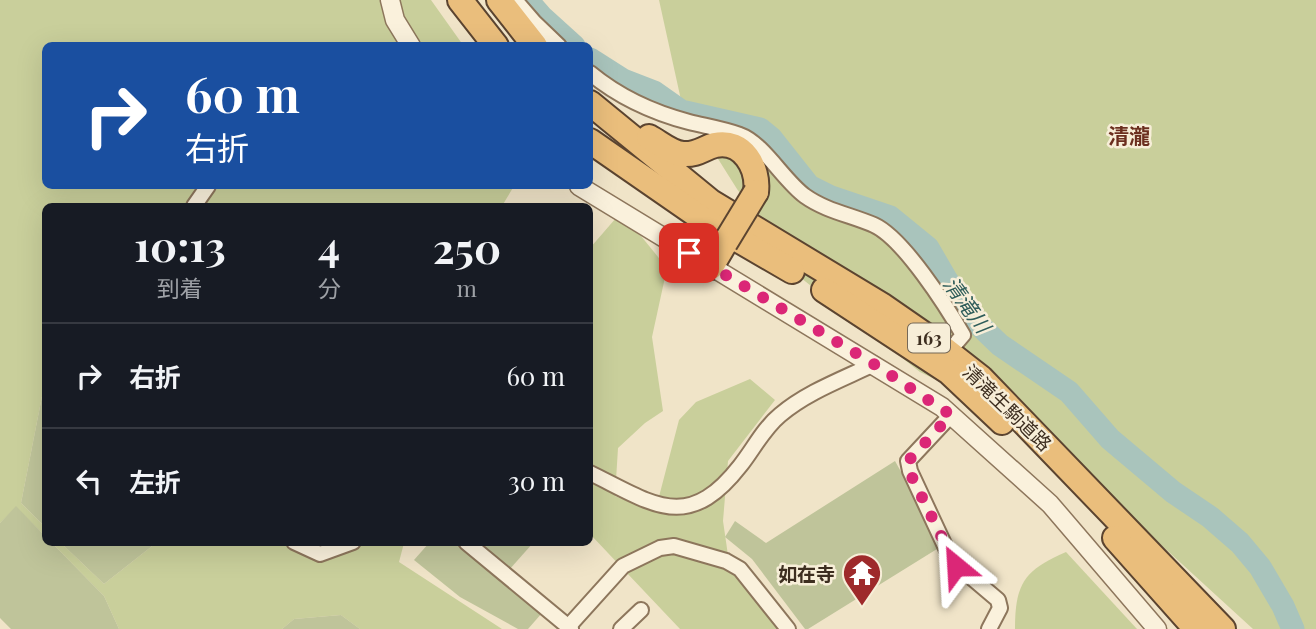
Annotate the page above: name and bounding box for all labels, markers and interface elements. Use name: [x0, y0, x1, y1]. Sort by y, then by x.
text: 60 m: [185, 60, 300, 125]
icon: right: [70, 70, 161, 161]
district label: 清瀧: [1108, 121, 1150, 149]
text: 右折: [185, 125, 249, 168]
text: 10:13: [134, 217, 226, 273]
text: 4: [318, 217, 340, 273]
text: 250: [433, 219, 501, 275]
pin: [659, 223, 719, 283]
icon: arrive: [670, 234, 708, 272]
water label: 清滝川: [938, 270, 999, 339]
text: 到着: [157, 272, 203, 303]
text: 分: [318, 272, 341, 303]
text: m: [457, 272, 477, 303]
road number: 163: [908, 324, 950, 352]
icon: right: [70, 357, 108, 395]
text: 60 m: [506, 358, 565, 393]
street label: 清滝生駒道路: [958, 358, 1058, 456]
text: 右折: [129, 359, 181, 394]
icon: left: [70, 462, 108, 500]
text: 30 m: [508, 463, 565, 498]
text: 左折: [129, 464, 181, 499]
position arrow: [919, 529, 993, 603]
temple icon: 如在寺: [841, 552, 883, 607]
place label: 如在寺: [778, 560, 835, 586]

